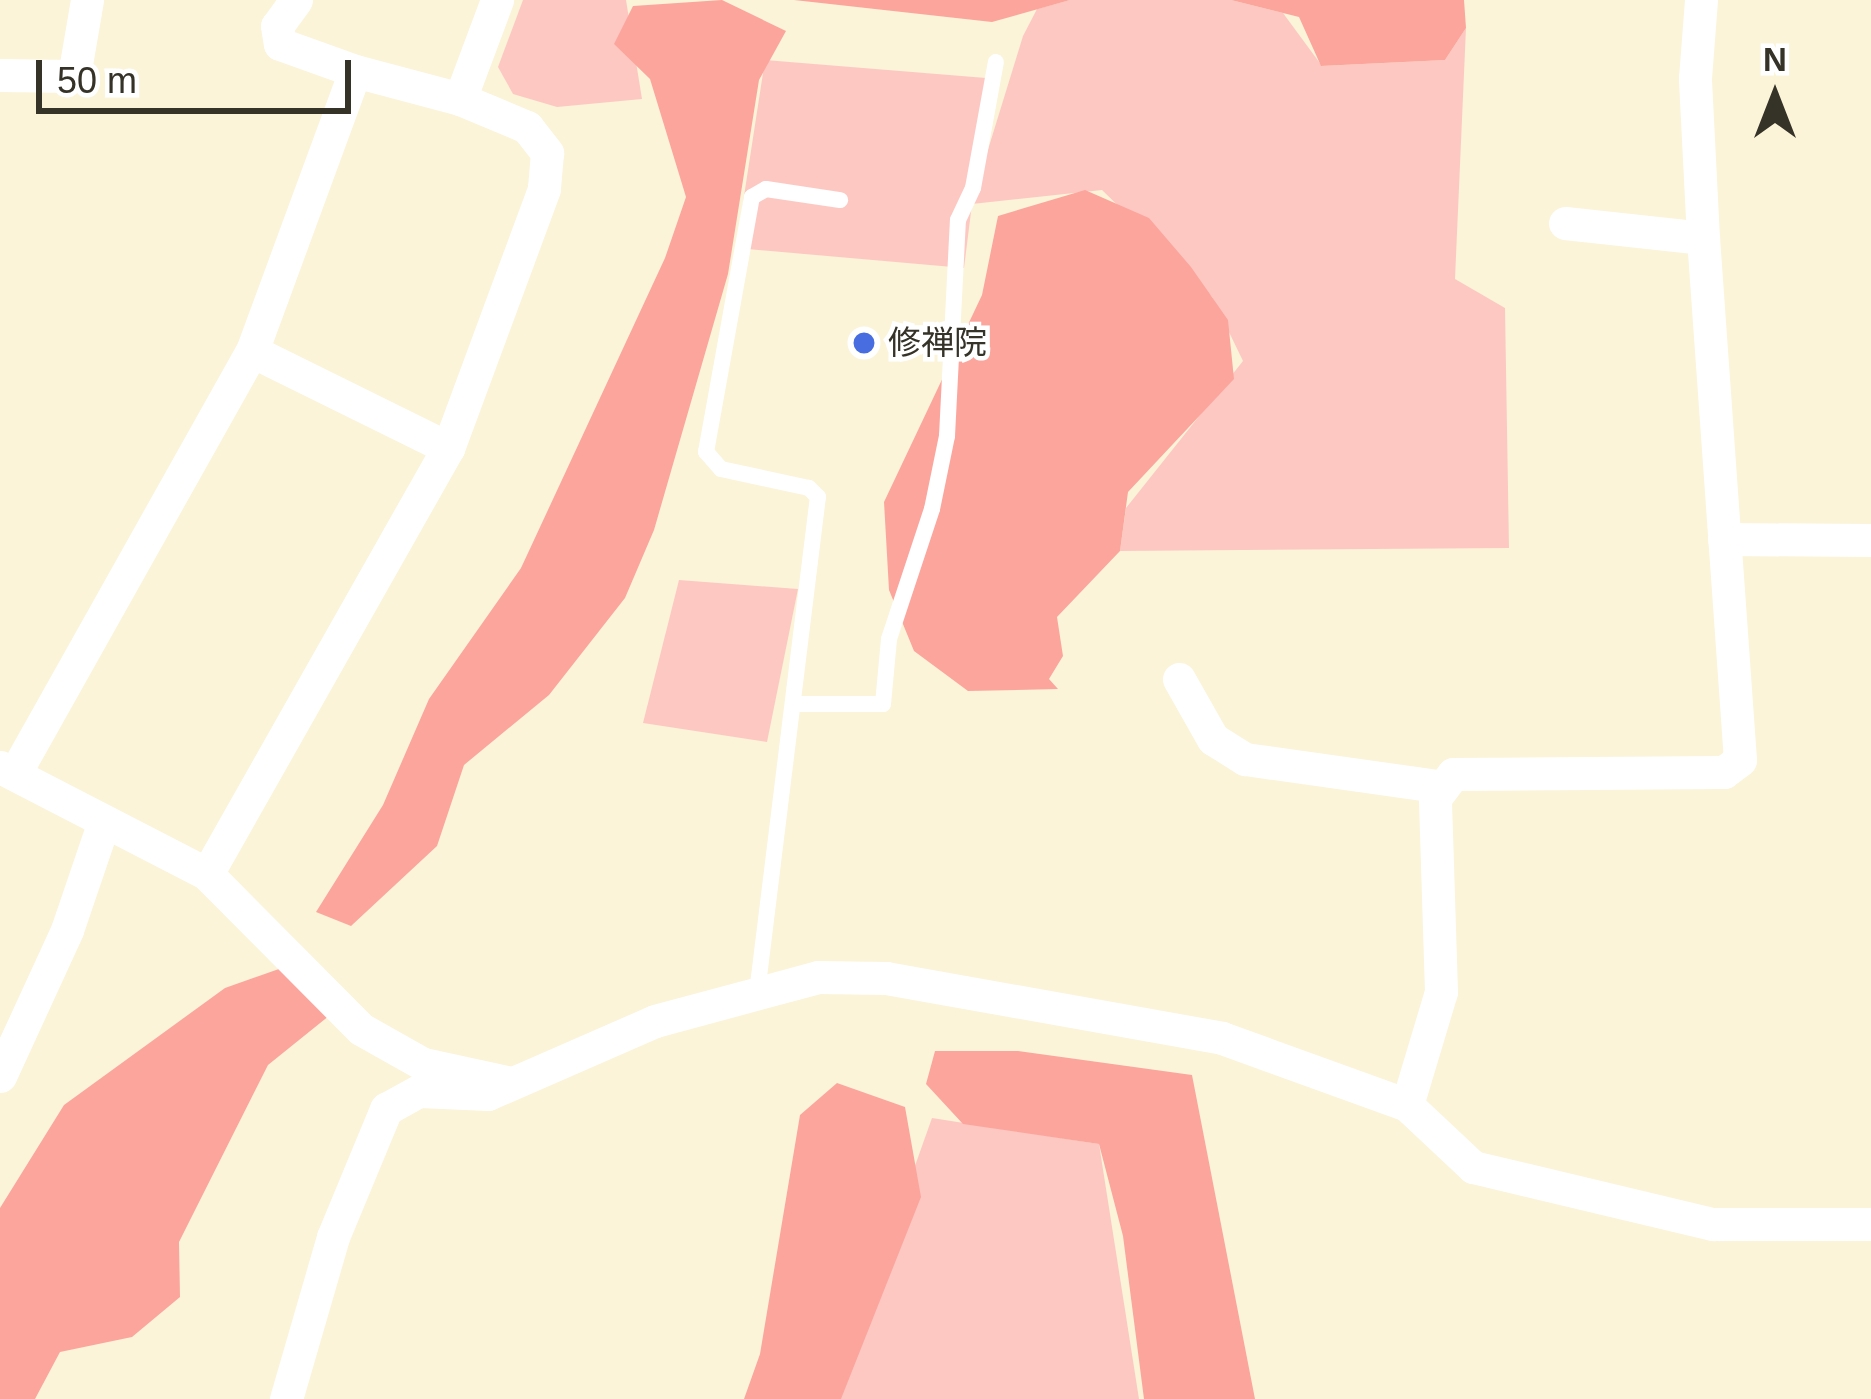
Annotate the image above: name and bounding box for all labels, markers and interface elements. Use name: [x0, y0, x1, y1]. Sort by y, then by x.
scale bar: [42, 36, 357, 110]
north arrow: [1715, 36, 1835, 156]
text: N: [1763, 41, 1787, 78]
text: 50 m: [57, 60, 137, 101]
place label: 修禅院: [888, 323, 987, 363]
marker: 修禅院: [851, 330, 877, 356]

